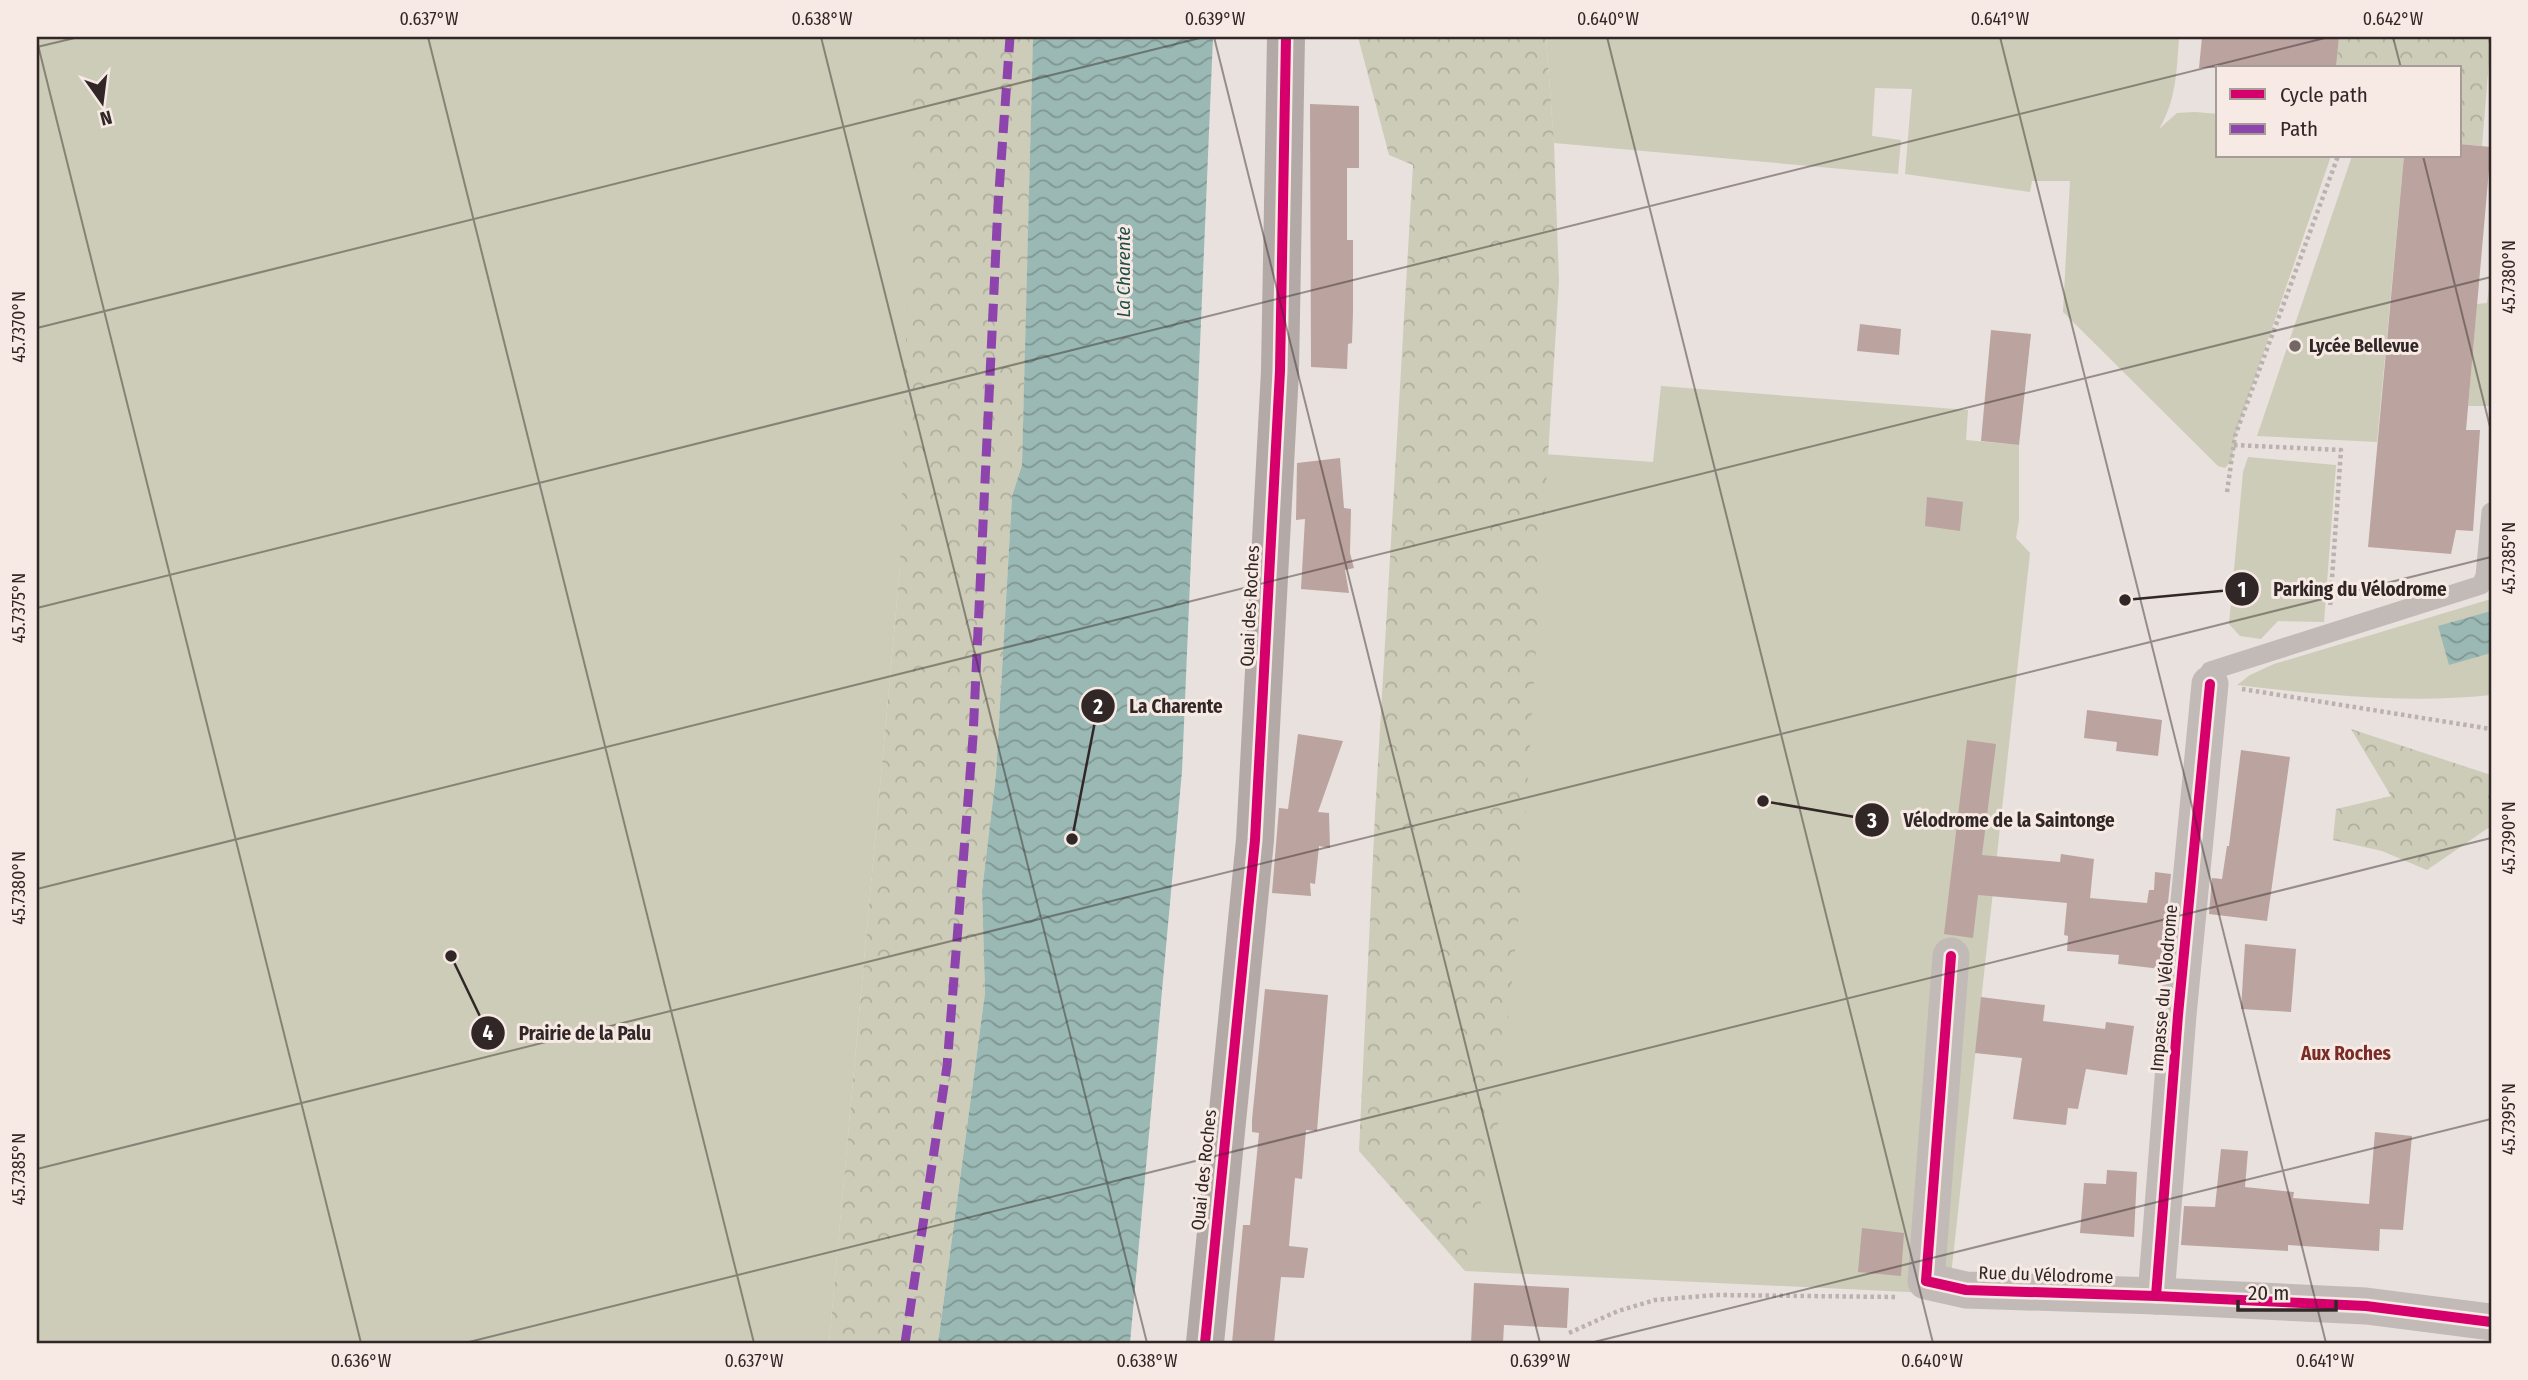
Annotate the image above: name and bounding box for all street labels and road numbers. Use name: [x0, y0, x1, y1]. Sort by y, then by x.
street label: Quai des Roches: [1236, 544, 1264, 667]
street label: Impasse du Vélodrome: [2146, 903, 2182, 1072]
street label: Quai des Roches: [1187, 1108, 1221, 1232]
street label: Rue du Vélodrome: [1978, 1262, 2114, 1288]

